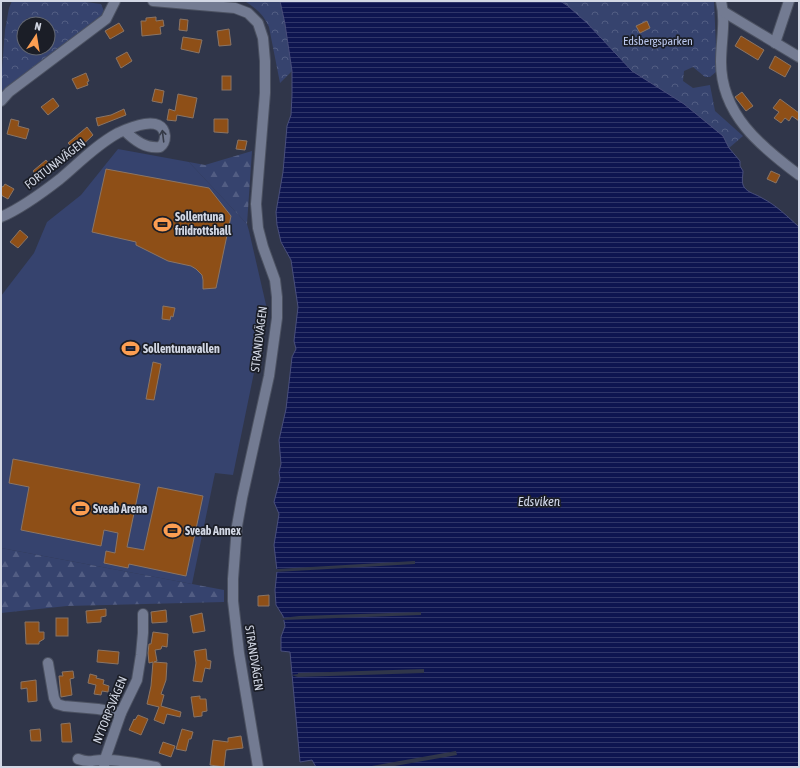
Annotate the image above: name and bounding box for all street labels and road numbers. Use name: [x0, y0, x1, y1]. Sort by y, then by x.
street label: FORTUNAVÄGEN: [22, 136, 88, 192]
street label: STRANDVÄGEN: [248, 305, 270, 373]
street label: STRANDVÄGEN: [242, 624, 266, 692]
street label: NYTORPSVÄGEN: [90, 674, 130, 746]

